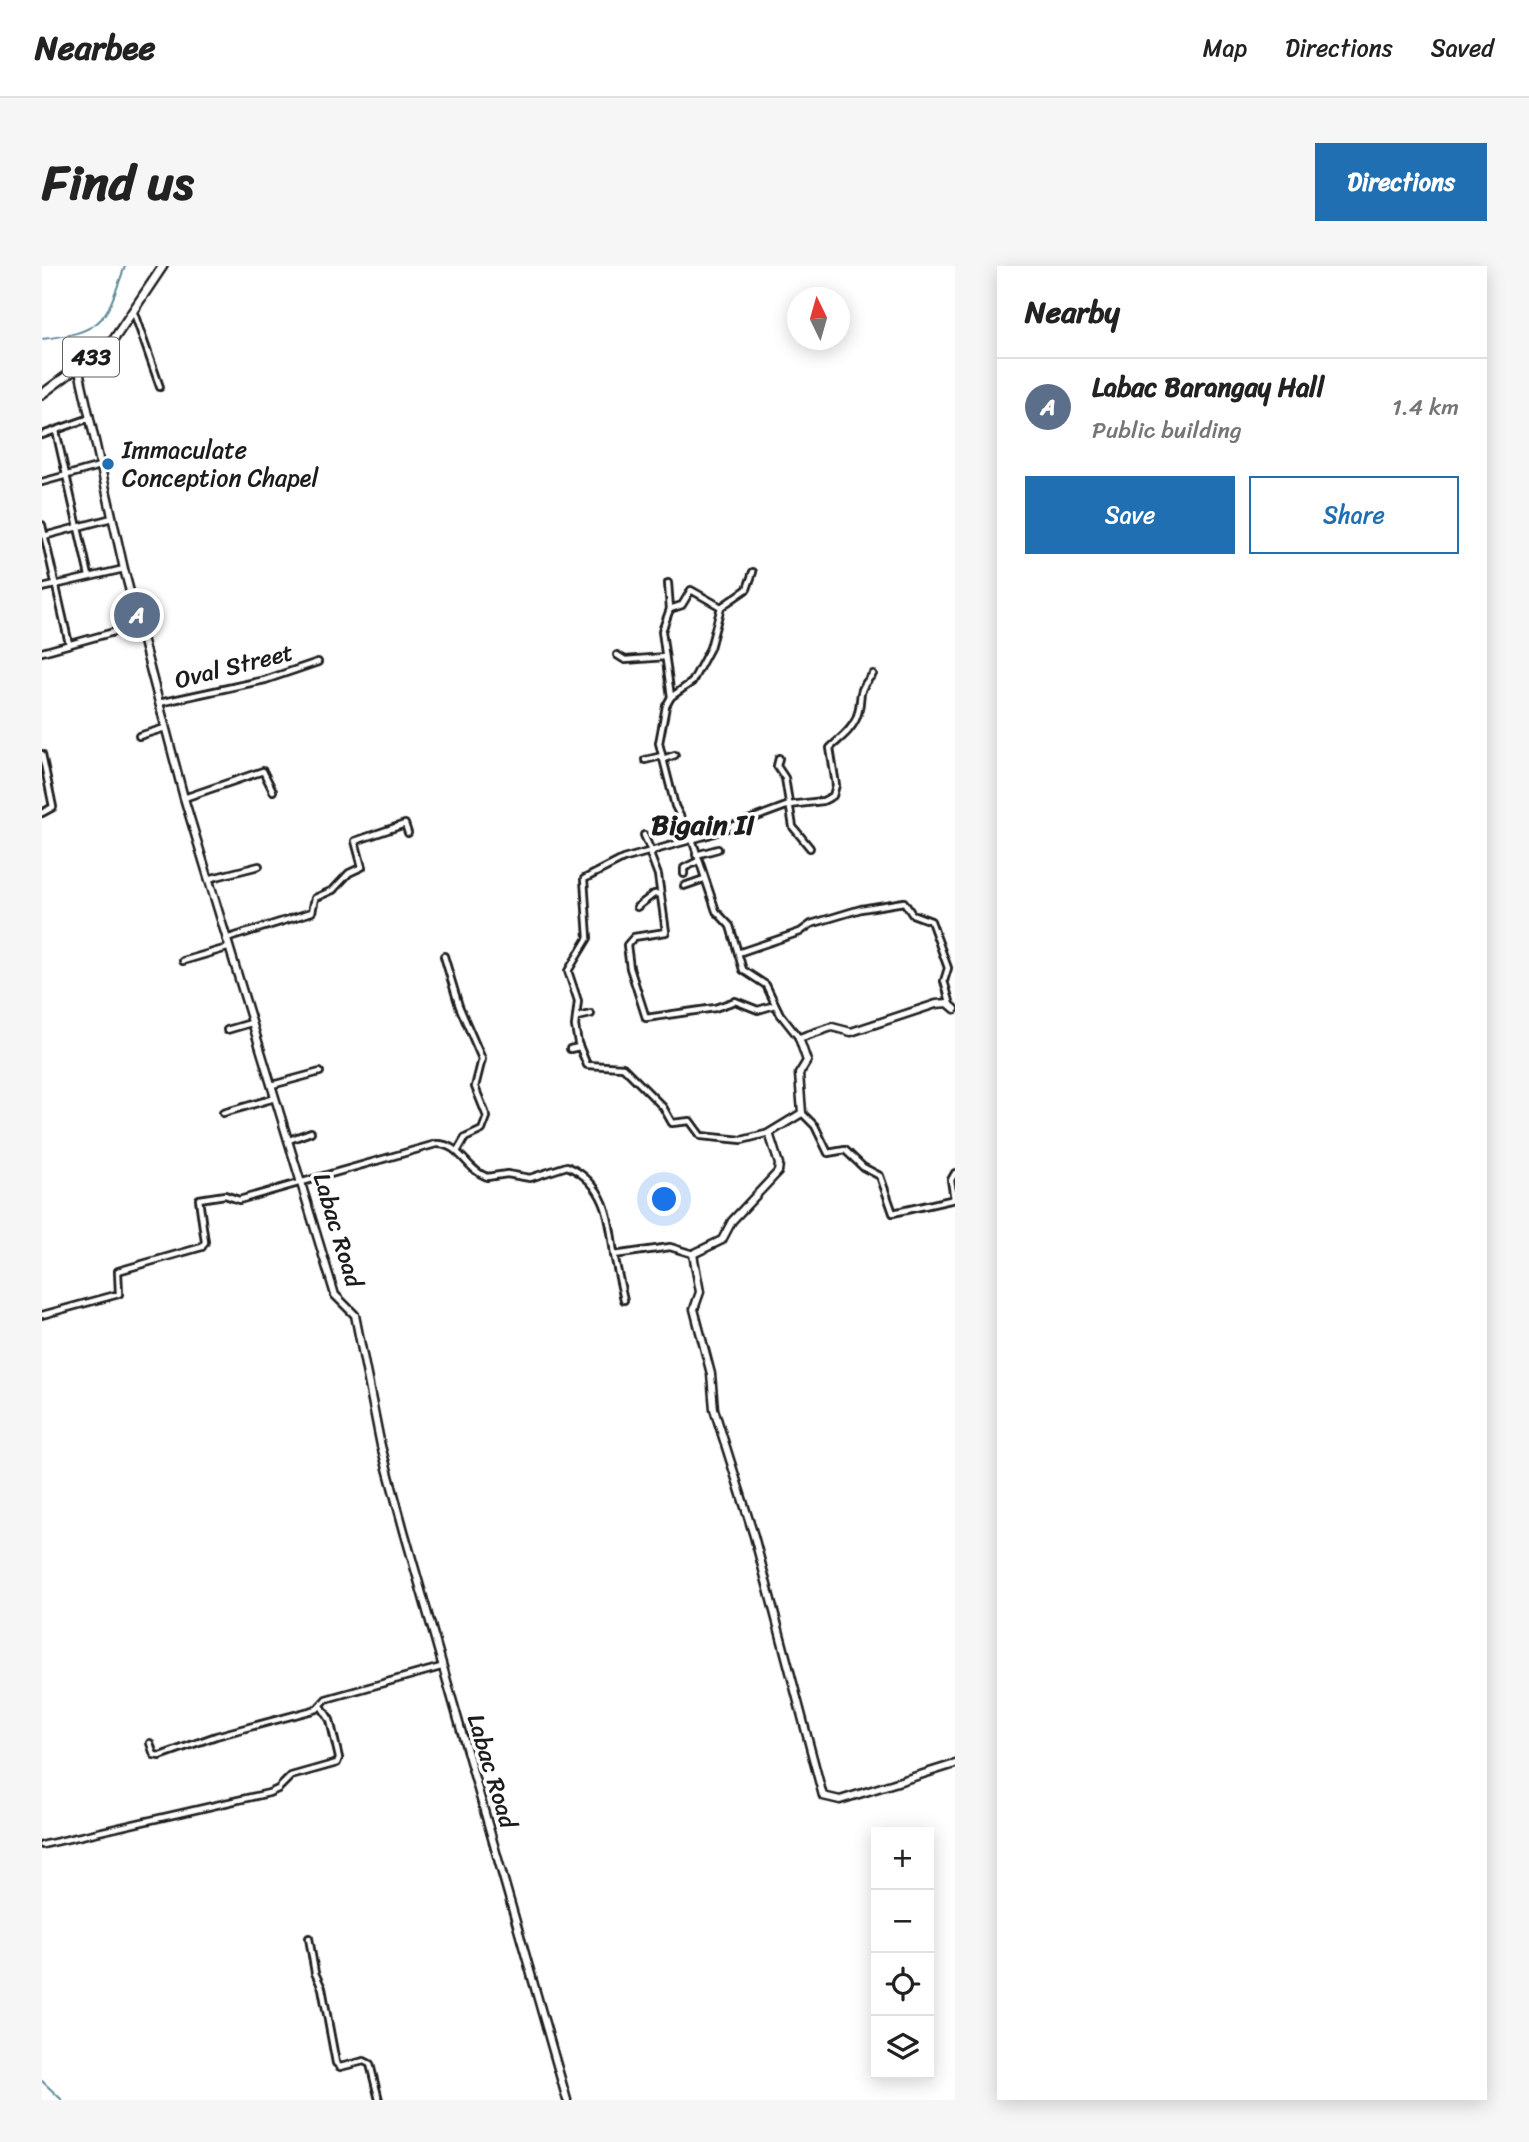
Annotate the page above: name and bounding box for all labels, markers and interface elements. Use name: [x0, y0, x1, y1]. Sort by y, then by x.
text: Nearbee: [35, 19, 155, 77]
text: Map: [1203, 27, 1247, 69]
text: Directions: [1285, 27, 1393, 69]
text: Saved: [1431, 27, 1494, 69]
text: Find us: [42, 139, 194, 226]
button: Directions: [1315, 143, 1487, 221]
text: Nearby: [1025, 285, 1120, 339]
north arrow: [787, 287, 850, 350]
road number: 433: [63, 338, 119, 376]
text: Labac Barangay Hall: [1092, 364, 1324, 410]
text: A: [1040, 387, 1056, 428]
text: 1.4 km: [1392, 387, 1459, 428]
text: Public building: [1092, 410, 1242, 451]
place label: Immaculate Conception Chapel: [121, 429, 319, 499]
marker: Immaculate Conception Chapel: [100, 456, 116, 472]
button: Save: [1025, 476, 1235, 554]
button: Share: [1249, 476, 1459, 554]
pin: A: [114, 589, 160, 641]
street label: Oval Street: [170, 631, 298, 701]
district label: Bigain II: [651, 800, 755, 849]
street label: Labac Road: [301, 1168, 376, 1294]
your location: [647, 1182, 681, 1216]
street label: Labac Road: [455, 1709, 530, 1835]
map controls: [871, 1827, 934, 2079]
button: +: [871, 1827, 934, 1890]
button: −: [871, 1890, 934, 1953]
button: locate: [871, 1953, 934, 2016]
button: layers: [871, 2016, 934, 2079]

